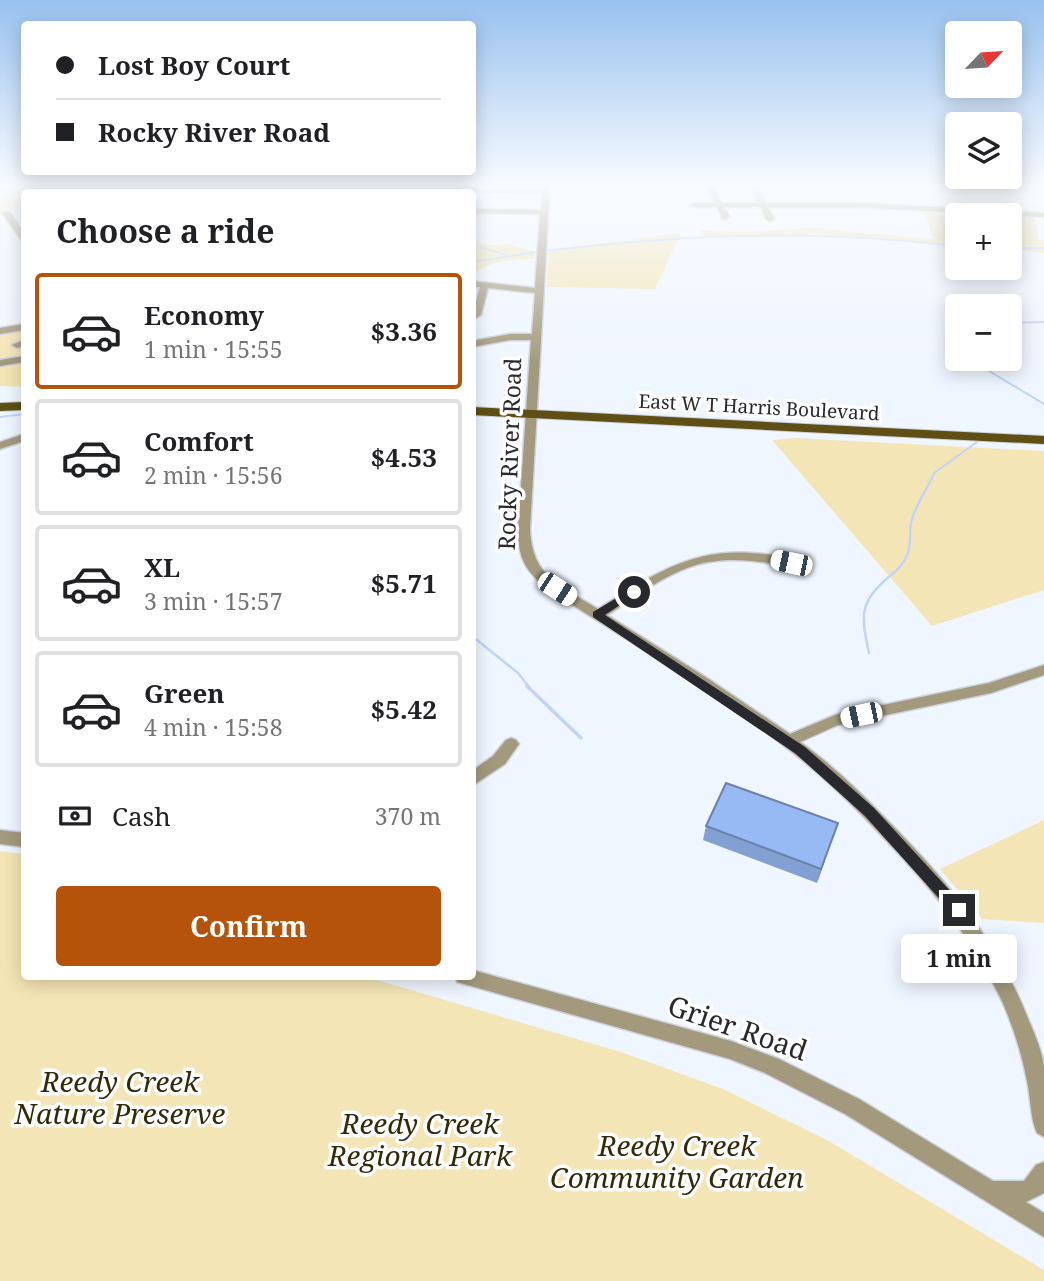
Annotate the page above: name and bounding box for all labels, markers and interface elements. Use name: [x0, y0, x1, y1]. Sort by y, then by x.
north arrow: [945, 21, 1022, 98]
map controls: [945, 21, 1022, 371]
text: Lost Boy Court: [98, 47, 290, 83]
button: layers: [945, 112, 1022, 189]
text: Rocky River Road: [98, 114, 330, 150]
button: +: [945, 203, 1022, 280]
text: Choose a ride: [56, 209, 275, 252]
button: −: [945, 294, 1022, 371]
text: Economy: [144, 297, 264, 333]
icon: car: [60, 300, 123, 363]
text: $3.36: [371, 313, 437, 349]
text: 1 min · 15:55: [144, 333, 282, 365]
street label: Rocky River Road: [490, 357, 528, 551]
street label: East W T Harris Boulevard: [638, 388, 880, 426]
text: Comfort: [144, 423, 254, 459]
icon: car: [60, 426, 123, 489]
text: $4.53: [371, 439, 437, 475]
text: 2 min · 15:56: [144, 459, 282, 491]
car: [769, 548, 814, 578]
text: XL: [144, 549, 180, 585]
icon: car: [60, 552, 123, 615]
text: $5.71: [371, 565, 437, 601]
car: [534, 569, 581, 609]
route start: [618, 576, 650, 608]
text: 3 min · 15:57: [144, 585, 282, 617]
text: Green: [144, 675, 225, 711]
icon: car: [60, 678, 123, 741]
text: $5.42: [371, 691, 437, 727]
car: [839, 700, 884, 730]
text: 4 min · 15:58: [144, 711, 282, 743]
icon: cash: [56, 797, 94, 835]
text: Cash: [112, 798, 171, 834]
text: 370 m: [375, 800, 441, 832]
button: Confirm: [56, 886, 441, 966]
route end: [943, 894, 975, 926]
callout: 1 min: [901, 934, 1017, 984]
text: 1 min: [926, 942, 992, 974]
street label: Grier Road: [663, 985, 813, 1069]
park label: Reedy Creek Nature Preserve: [14, 1062, 226, 1132]
park label: Reedy Creek Regional Park: [327, 1104, 513, 1174]
park label: Reedy Creek Community Garden: [550, 1126, 804, 1196]

